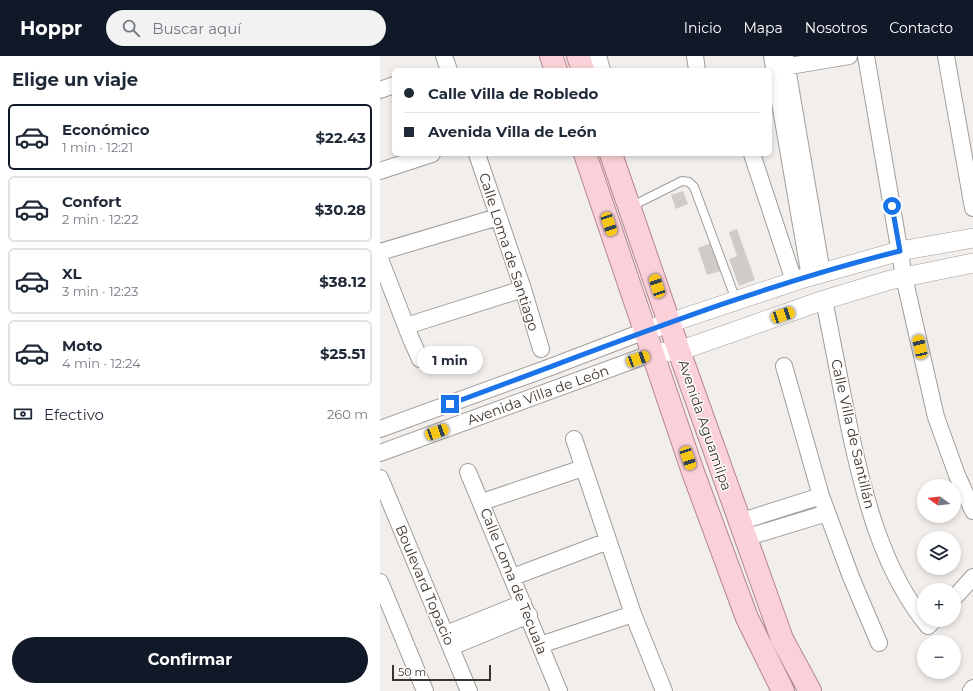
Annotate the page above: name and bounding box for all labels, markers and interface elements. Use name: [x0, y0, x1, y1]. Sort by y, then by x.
search box: [106, 10, 386, 46]
text: Hoppr: [20, 17, 82, 40]
icon: search: [120, 17, 142, 39]
text: Buscar aquí: [152, 19, 241, 38]
text: Inicio: [684, 19, 721, 37]
text: Mapa: [743, 19, 783, 37]
text: Nosotros: [805, 19, 867, 37]
text: Contacto: [889, 19, 953, 37]
text: Elige un viaje: [12, 69, 138, 91]
text: Calle Villa de Robledo: [428, 84, 598, 103]
icon: car: [14, 119, 50, 155]
text: Económico: [62, 120, 150, 139]
text: Avenida Villa de León: [428, 122, 597, 141]
text: $22.43: [316, 128, 366, 147]
text: 1 min · 12:21: [62, 139, 133, 155]
street label: Calle Loma de Santiago: [475, 171, 543, 334]
icon: car: [14, 191, 50, 227]
text: Confort: [62, 192, 122, 211]
route start: [883, 197, 901, 215]
text: $30.28: [315, 200, 366, 219]
text: 2 min · 12:22: [62, 211, 139, 227]
car: [599, 211, 619, 237]
icon: car: [14, 263, 50, 299]
text: XL: [62, 264, 81, 283]
text: $38.12: [319, 272, 366, 291]
car: [648, 273, 666, 299]
text: 3 min · 12:23: [62, 283, 138, 299]
car: [770, 305, 796, 325]
car: [911, 334, 929, 360]
icon: car: [14, 335, 50, 371]
text: Moto: [62, 336, 102, 355]
text: $25.51: [320, 344, 366, 363]
callout: 1 min: [417, 346, 483, 374]
car: [625, 349, 651, 369]
text: 1 min: [432, 352, 468, 368]
text: 4 min · 12:24: [62, 355, 141, 371]
street label: Avenida Aguamilpa: [674, 357, 736, 493]
street label: Calle Villa de Santillán: [827, 357, 879, 511]
street label: Avenida Villa de León: [465, 361, 611, 429]
route end: [441, 395, 459, 413]
icon: cash: [12, 403, 34, 425]
text: Efectivo: [44, 405, 104, 424]
text: 260 m: [327, 406, 368, 422]
car: [424, 422, 450, 442]
car: [678, 445, 698, 471]
north arrow: [917, 479, 961, 523]
map controls: [917, 479, 961, 679]
street label: Calle Loma de Tecuala: [476, 505, 552, 657]
street label: Boulevard Topacio: [392, 522, 459, 648]
button: layers: [917, 531, 961, 575]
button: +: [917, 583, 961, 627]
button: −: [917, 635, 961, 679]
button: Confirmar: [12, 637, 368, 683]
scale bar: [392, 663, 491, 682]
text: 50 m: [398, 665, 426, 679]

